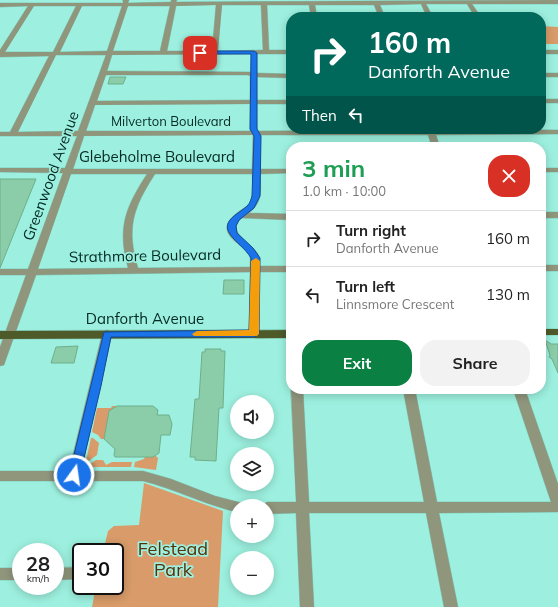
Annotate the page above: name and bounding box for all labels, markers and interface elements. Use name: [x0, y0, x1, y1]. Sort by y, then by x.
text: 160 m: [368, 25, 451, 60]
icon: right: [302, 28, 354, 80]
pin: [183, 36, 217, 70]
icon: arrive: [189, 42, 211, 64]
text: Danforth Avenue: [368, 60, 510, 83]
icon: left: [345, 104, 367, 126]
text: Then: [302, 106, 337, 125]
street label: Greenwood Avenue: [18, 108, 83, 243]
street label: Milverton Boulevard: [111, 113, 231, 129]
street label: Glebeholme Boulevard: [79, 147, 235, 166]
text: 3 min: [302, 153, 365, 183]
button: close: [488, 155, 530, 197]
text: 1.0 km · 10:00: [302, 183, 386, 199]
text: Turn right: [336, 221, 406, 240]
icon: right: [302, 228, 324, 250]
text: 160 m: [486, 229, 530, 248]
text: Danforth Avenue: [336, 240, 439, 256]
street label: Strathmore Boulevard: [69, 245, 221, 266]
text: Turn left: [336, 277, 395, 296]
icon: left: [302, 284, 324, 306]
text: 130 m: [486, 285, 530, 304]
text: Linnsmore Crescent: [336, 296, 454, 312]
street label: Danforth Avenue: [86, 309, 204, 328]
button: Exit: [302, 340, 412, 386]
button: Share: [420, 340, 530, 386]
map controls: [230, 395, 274, 595]
button: sound: [230, 395, 274, 439]
button: layers: [230, 447, 274, 491]
position arrow: [53, 454, 95, 496]
button: +: [230, 499, 274, 543]
park label: Felstead Park: [138, 537, 208, 581]
speed limit sign: 30: [72, 543, 124, 595]
text: 28: [26, 551, 50, 576]
button: −: [230, 551, 274, 595]
text: km/h: [27, 572, 49, 585]

